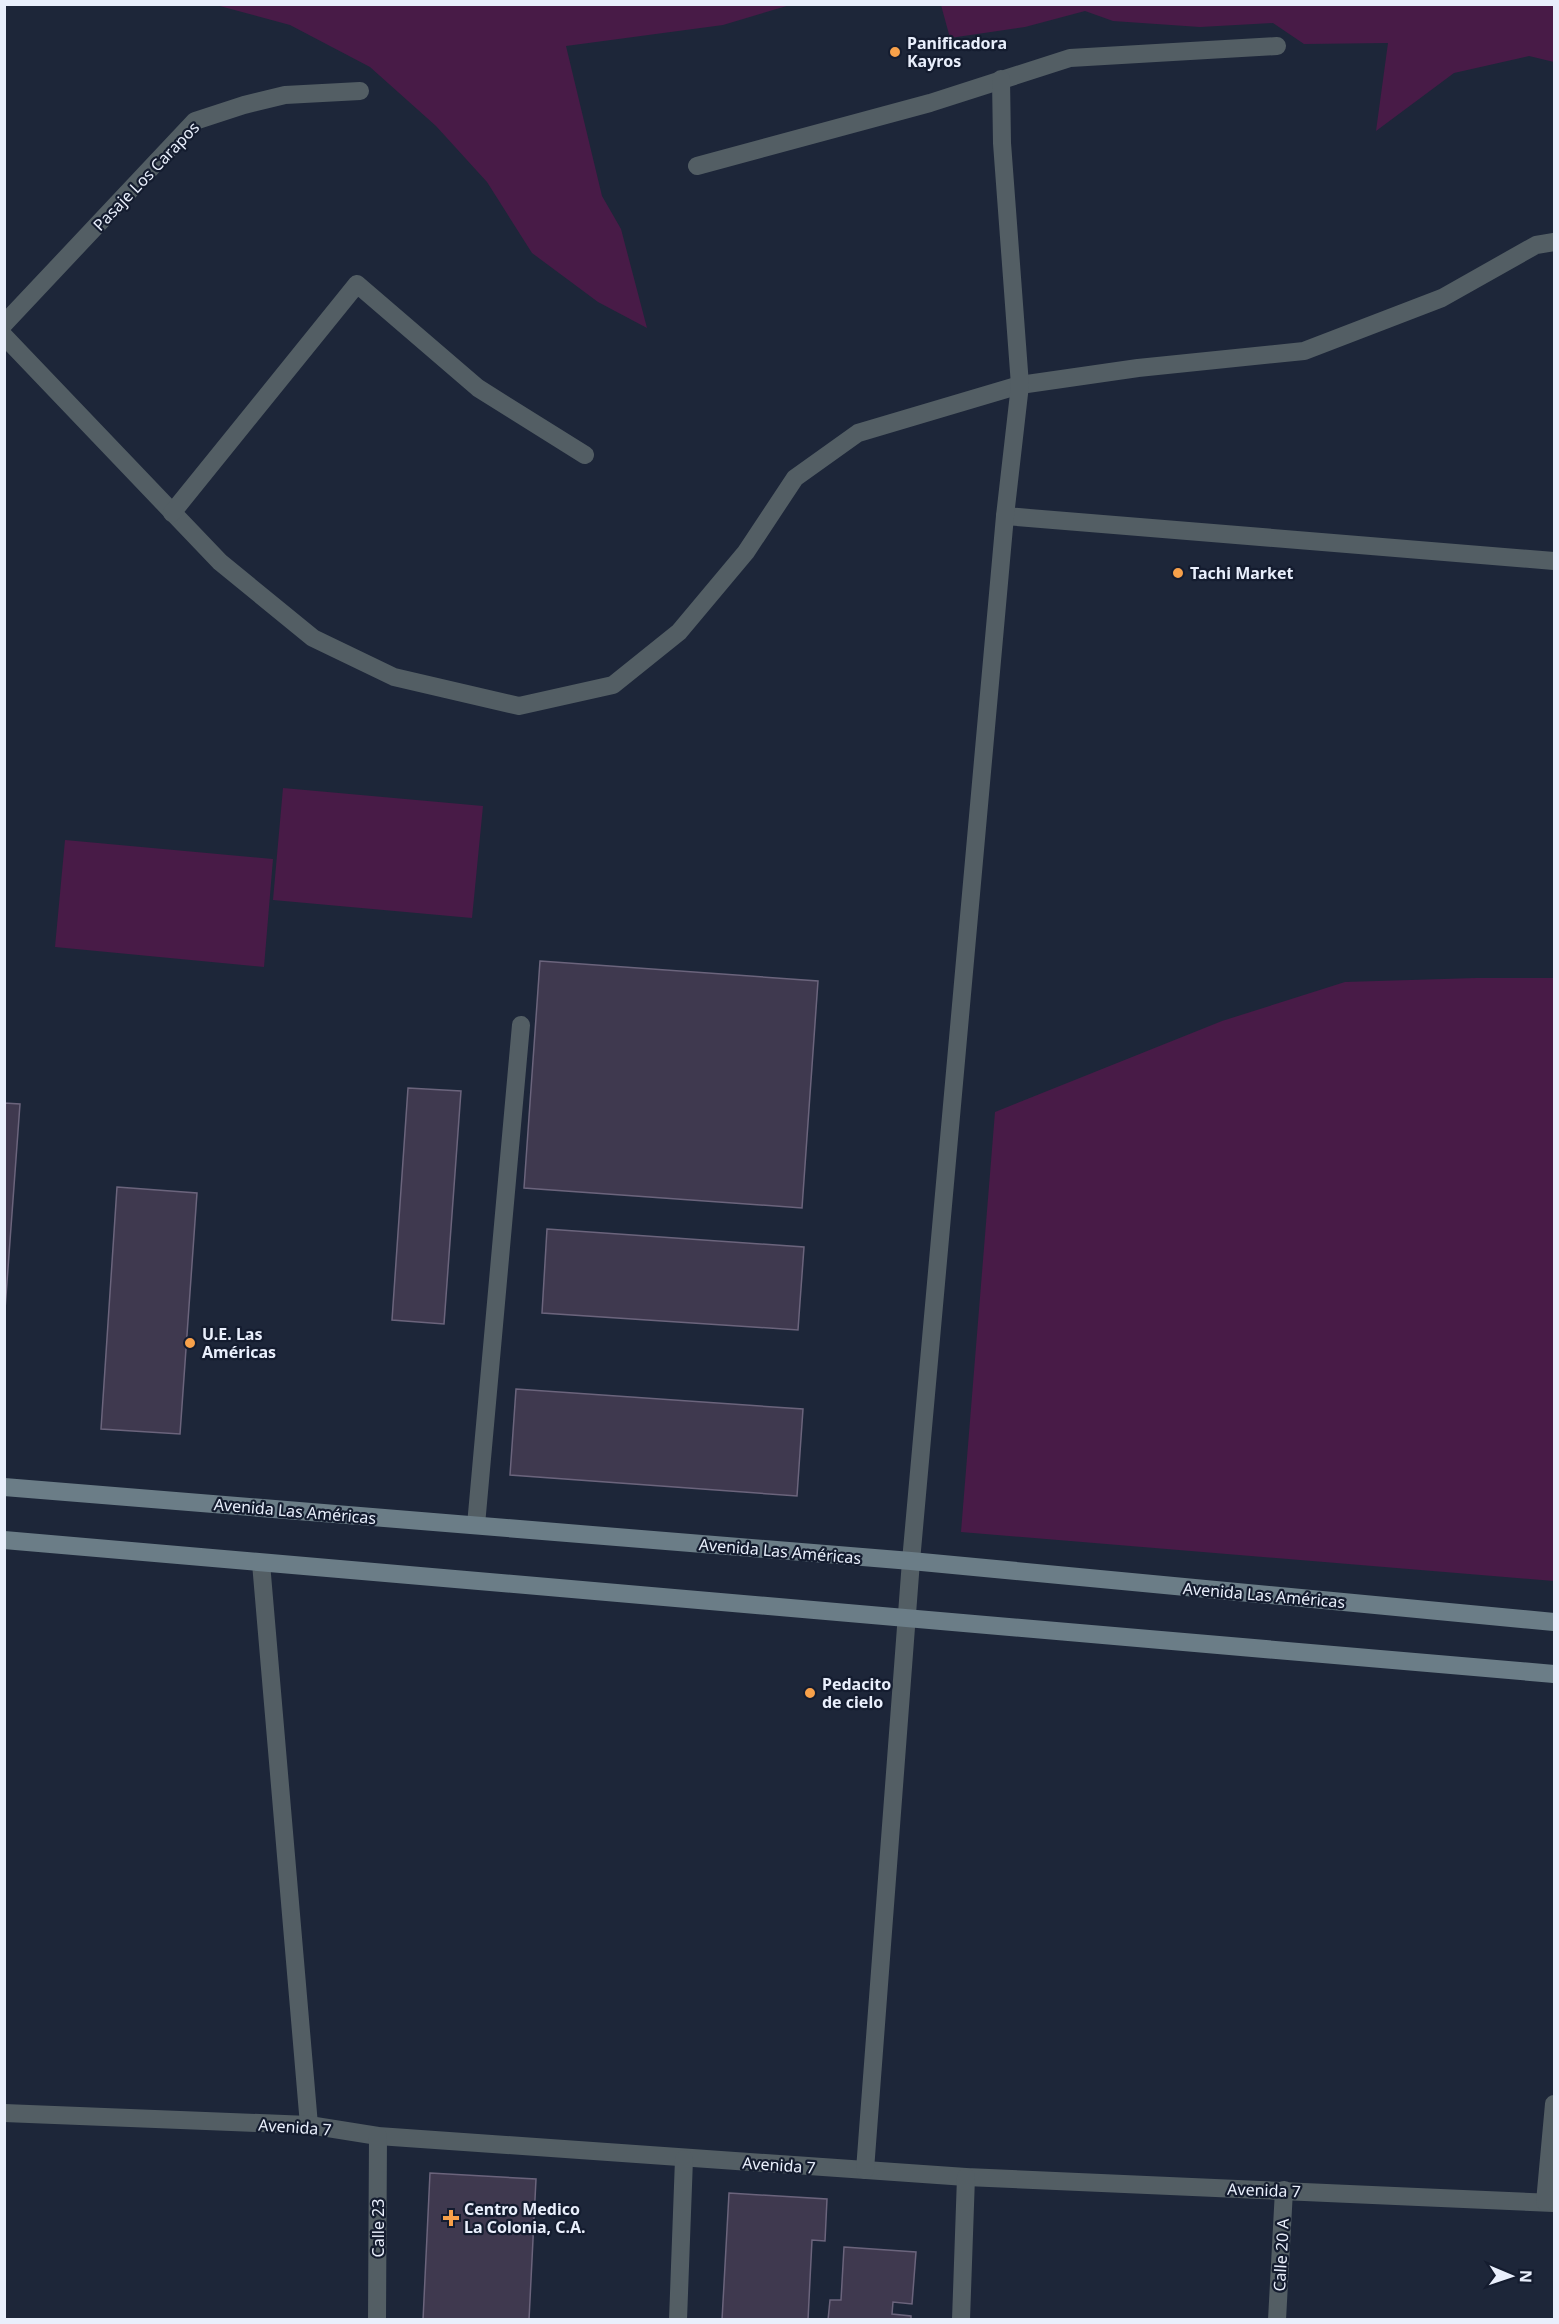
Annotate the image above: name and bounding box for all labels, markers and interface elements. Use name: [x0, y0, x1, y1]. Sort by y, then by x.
place label: Panificadora Kayros: [907, 32, 1007, 72]
marker: Panificadora Kayros: [888, 45, 902, 59]
street label: Pasaje Los Carapos: [88, 117, 204, 235]
place label: Tachi Market: [1190, 562, 1293, 584]
marker: Tachi Market: [1171, 566, 1185, 580]
place label: U.E. Las Américas: [202, 1323, 276, 1363]
marker: U.E. Las Américas: [183, 1336, 197, 1350]
street label: Avenida Las Américas: [213, 1493, 377, 1529]
street label: Avenida Las Américas: [698, 1533, 862, 1569]
street label: Avenida Las Américas: [1182, 1577, 1346, 1613]
place label: Pedacito de cielo: [822, 1673, 891, 1713]
marker: Pedacito de cielo: [803, 1686, 817, 1700]
street label: Avenida 7: [258, 2113, 332, 2141]
street label: Avenida 7: [742, 2151, 816, 2179]
street label: Avenida 7: [1227, 2178, 1301, 2202]
place label: Centro Medico La Colonia, C.A.: [464, 2198, 586, 2238]
street label: Calle 23: [367, 2199, 389, 2257]
marker: Centro Medico La Colonia, C.A.: [442, 2209, 460, 2227]
street label: Calle 20 A: [1268, 2217, 1294, 2292]
north arrow: [1481, 2246, 1541, 2306]
text: N: [1515, 2270, 1537, 2283]

